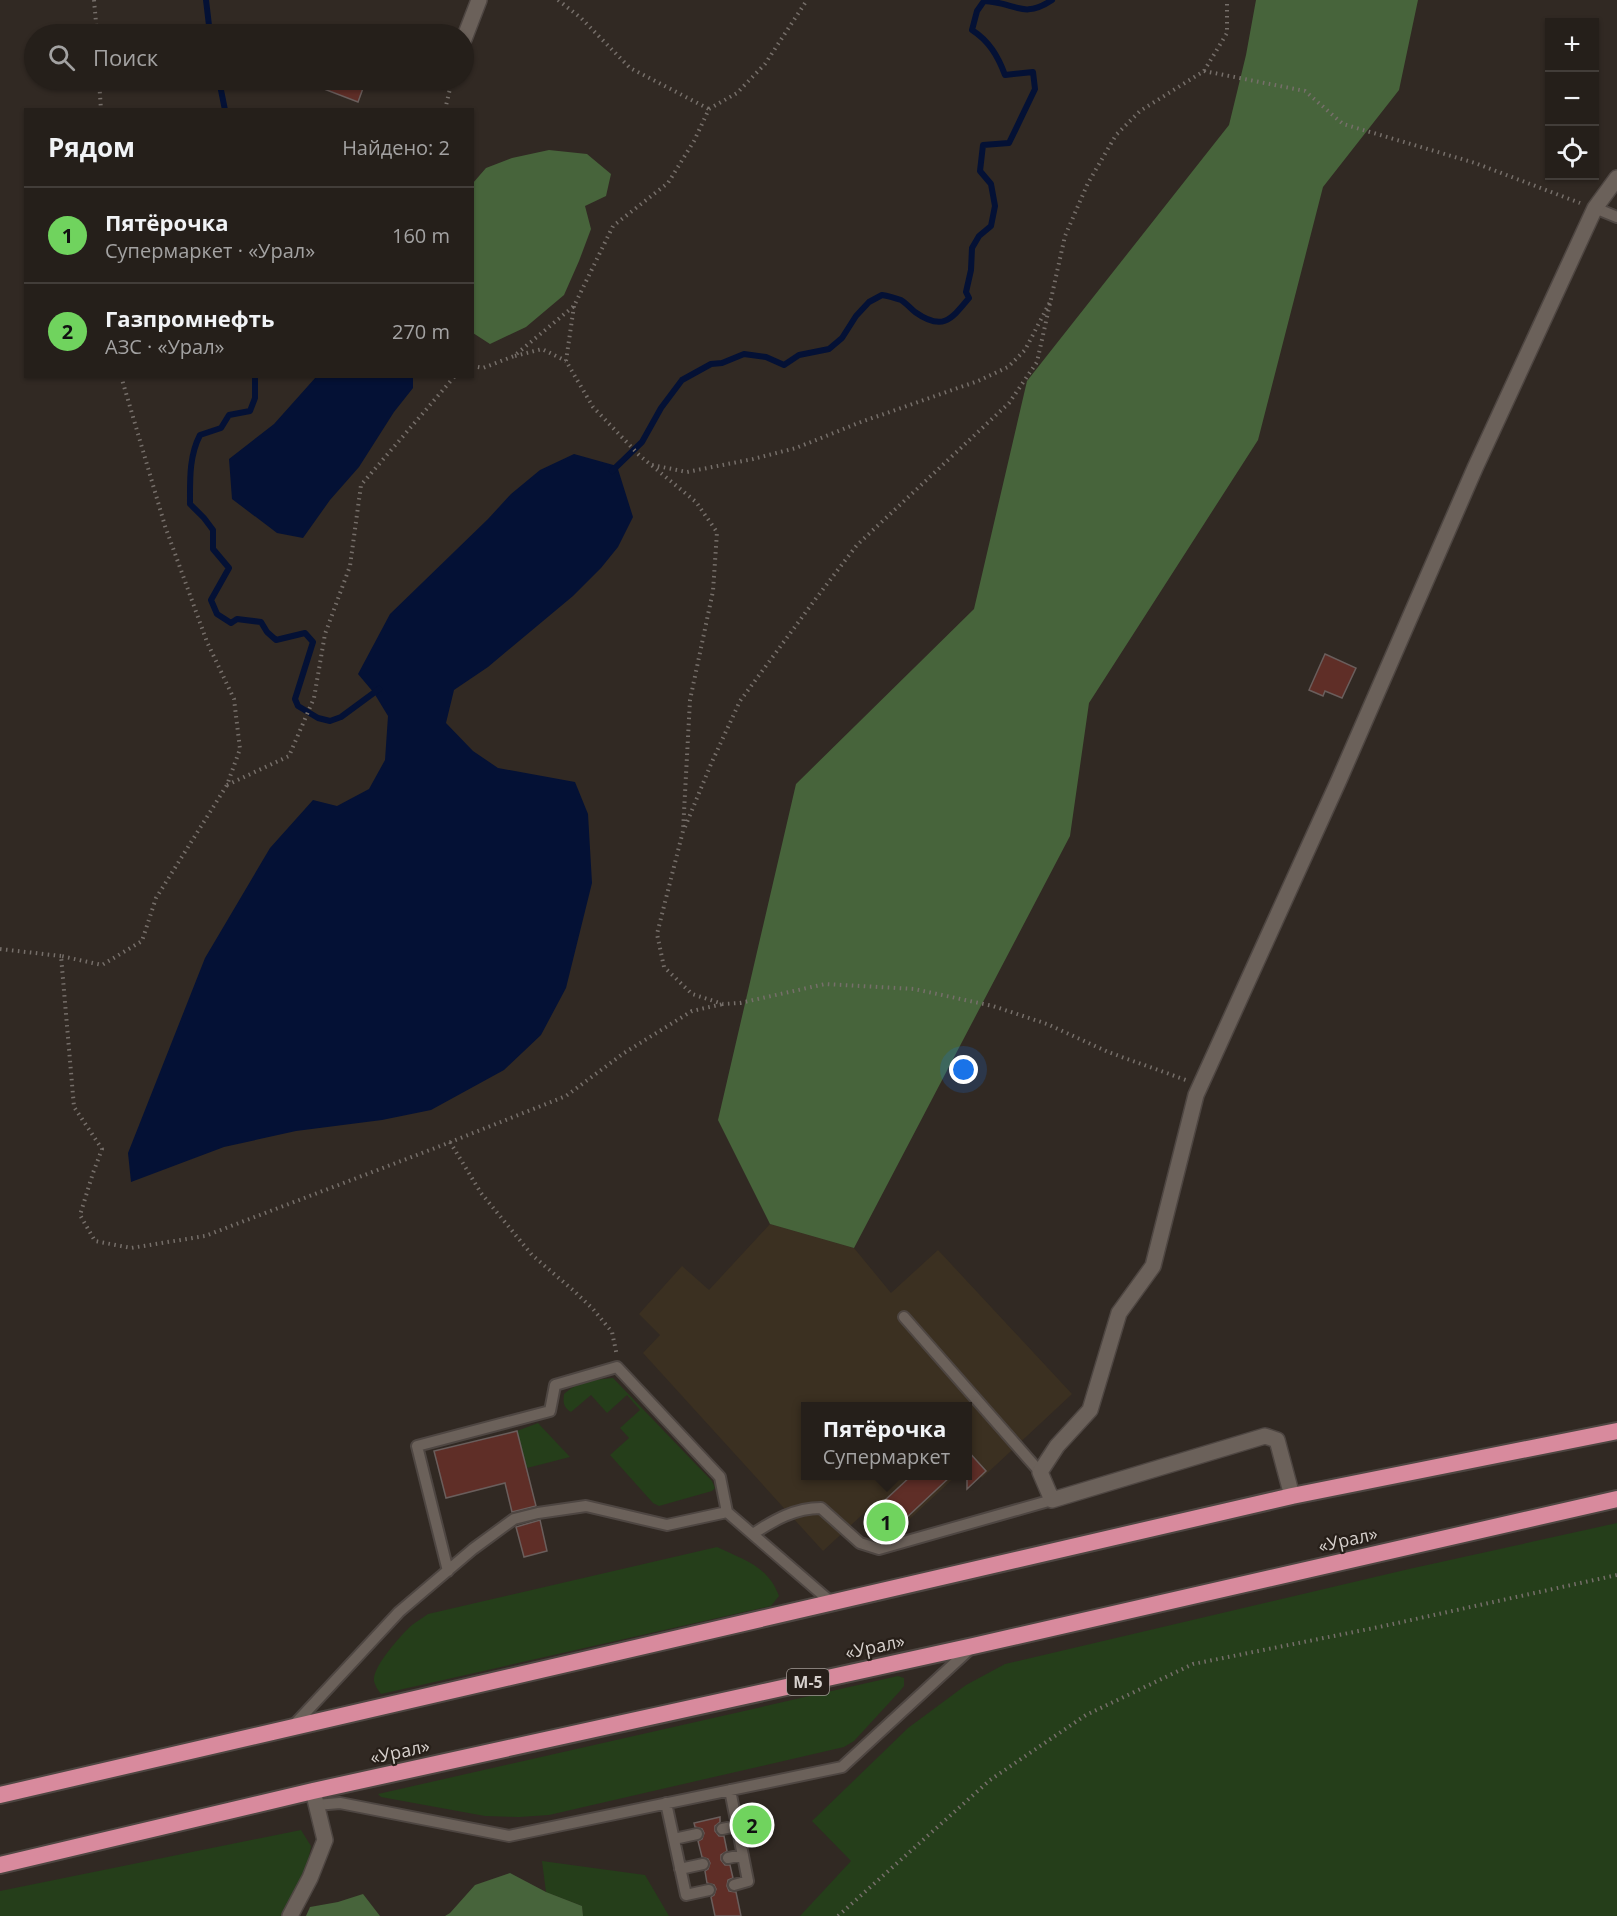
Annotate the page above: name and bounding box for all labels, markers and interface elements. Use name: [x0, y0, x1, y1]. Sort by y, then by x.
map controls: [1545, 18, 1599, 180]
button: +: [1545, 18, 1599, 72]
search box: [24, 24, 474, 90]
icon: search: [45, 41, 78, 74]
text: Поиск: [93, 42, 158, 72]
button: −: [1545, 72, 1599, 126]
button: locate: [1545, 126, 1599, 180]
text: Рядом: [48, 129, 135, 165]
text: Найдено: 2: [342, 134, 450, 161]
text: Пятёрочка: [105, 207, 228, 237]
text: 1: [62, 222, 73, 249]
text: 160 m: [392, 222, 450, 249]
text: Супермаркет · «Урал»: [105, 237, 315, 264]
text: Газпромнефть: [105, 303, 274, 333]
text: 2: [62, 318, 73, 345]
text: 270 m: [392, 318, 450, 345]
text: АЗС · «Урал»: [105, 333, 225, 360]
your location: [949, 1055, 978, 1084]
popup: [801, 1402, 972, 1480]
text: Пятёрочка: [823, 1413, 946, 1443]
text: Супермаркет: [823, 1443, 950, 1470]
pin: 1: [866, 1500, 906, 1544]
street label: «Урал»: [1316, 1521, 1380, 1557]
street label: «Урал»: [843, 1628, 907, 1664]
road number: М-5: [787, 1669, 829, 1695]
street label: «Урал»: [368, 1733, 432, 1769]
pin: 2: [732, 1802, 771, 1848]

